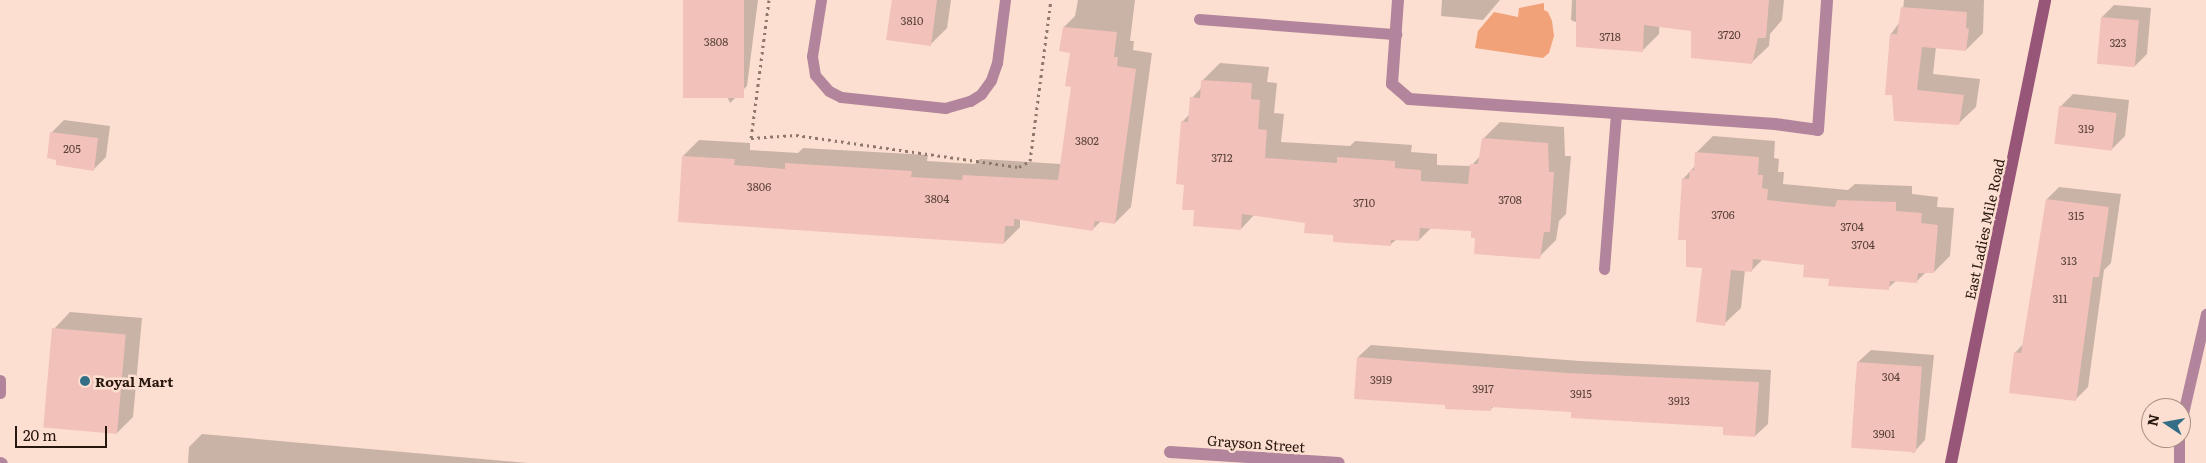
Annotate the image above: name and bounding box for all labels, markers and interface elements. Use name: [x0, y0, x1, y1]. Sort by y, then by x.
house number: 3810: [901, 13, 923, 27]
house number: 3720: [1717, 27, 1741, 41]
house number: 3718: [1599, 29, 1621, 43]
house number: 3808: [704, 34, 728, 48]
house number: 323: [2109, 35, 2127, 49]
house number: 319: [2078, 121, 2094, 135]
house number: 3802: [1075, 133, 1099, 147]
house number: 205: [63, 141, 81, 155]
house number: 3712: [1211, 150, 1233, 164]
street label: East Ladies Mile Road: [1961, 157, 2007, 301]
house number: 3806: [747, 179, 771, 193]
house number: 3804: [925, 191, 949, 205]
house number: 3708: [1498, 192, 1522, 206]
house number: 3710: [1353, 195, 1375, 209]
house number: 3706: [1711, 207, 1735, 221]
house number: 315: [2068, 208, 2084, 222]
house number: 3704: [1840, 219, 1864, 233]
house number: 3704: [1851, 237, 1875, 251]
house number: 313: [2061, 253, 2077, 267]
house number: 311: [2053, 291, 2067, 305]
house number: 304: [1882, 369, 1900, 383]
house number: 3919: [1370, 372, 1392, 386]
place label: Royal Mart: [95, 373, 173, 389]
marker: Royal Mart: [79, 375, 91, 387]
house number: 3917: [1472, 381, 1494, 395]
house number: 3915: [1570, 386, 1592, 400]
house number: 3913: [1668, 393, 1690, 407]
north arrow: [2141, 398, 2191, 448]
text: N: [2141, 412, 2163, 428]
scale bar: [18, 416, 110, 448]
text: 20 m: [23, 423, 57, 446]
house number: 3901: [1873, 426, 1895, 440]
street label: Grayson Street: [1206, 431, 1306, 455]

